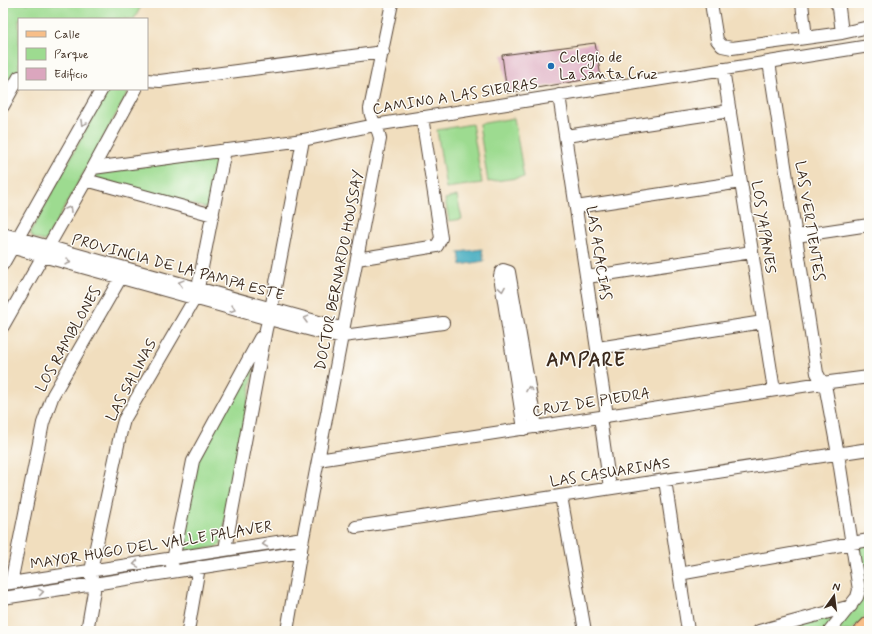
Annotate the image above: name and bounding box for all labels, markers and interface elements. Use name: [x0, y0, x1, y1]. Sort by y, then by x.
legend: [18, 18, 148, 90]
text: Calle: [54, 27, 80, 43]
text: Parque: [54, 47, 89, 63]
place label: Colegio de La Santa Cruz: [559, 48, 658, 85]
marker: Colegio de La Santa Cruz: [546, 61, 556, 71]
text: Edificio: [54, 67, 88, 83]
street label: CAMINO A LAS SIERRAS: [371, 74, 540, 120]
one-way arrow: [80, 119, 87, 126]
street label: LAS VERTIENTES: [790, 159, 828, 283]
street label: DOCTOR BERNARDO HOUSSAY: [311, 168, 369, 372]
street label: LOS YAPANES: [746, 179, 780, 275]
street label: LAS ACACIAS: [581, 205, 615, 302]
one-way arrow: [65, 206, 72, 213]
street label: PROVINCIA DE LA PAMPA ESTE: [69, 230, 286, 306]
one-way arrow: [64, 257, 71, 266]
one-way arrow: [178, 280, 184, 288]
street label: LOS RAMBLONES: [32, 283, 106, 396]
one-way arrow: [497, 286, 506, 292]
one-way arrow: [230, 304, 237, 313]
one-way arrow: [303, 315, 310, 324]
street label: LAS SALINAS: [102, 335, 162, 425]
district label: AMPARE: [546, 348, 626, 373]
street label: CRUZ DE PIEDRA: [531, 384, 652, 422]
one-way arrow: [525, 386, 534, 392]
street label: LAS CASUARINAS: [549, 454, 672, 492]
street label: MAYOR HUGO DEL VALLE PALAVER: [29, 517, 274, 575]
one-way arrow: [262, 539, 268, 548]
one-way arrow: [133, 559, 139, 568]
north arrow: [814, 576, 854, 616]
text: N: [831, 580, 841, 595]
one-way arrow: [38, 588, 45, 596]

